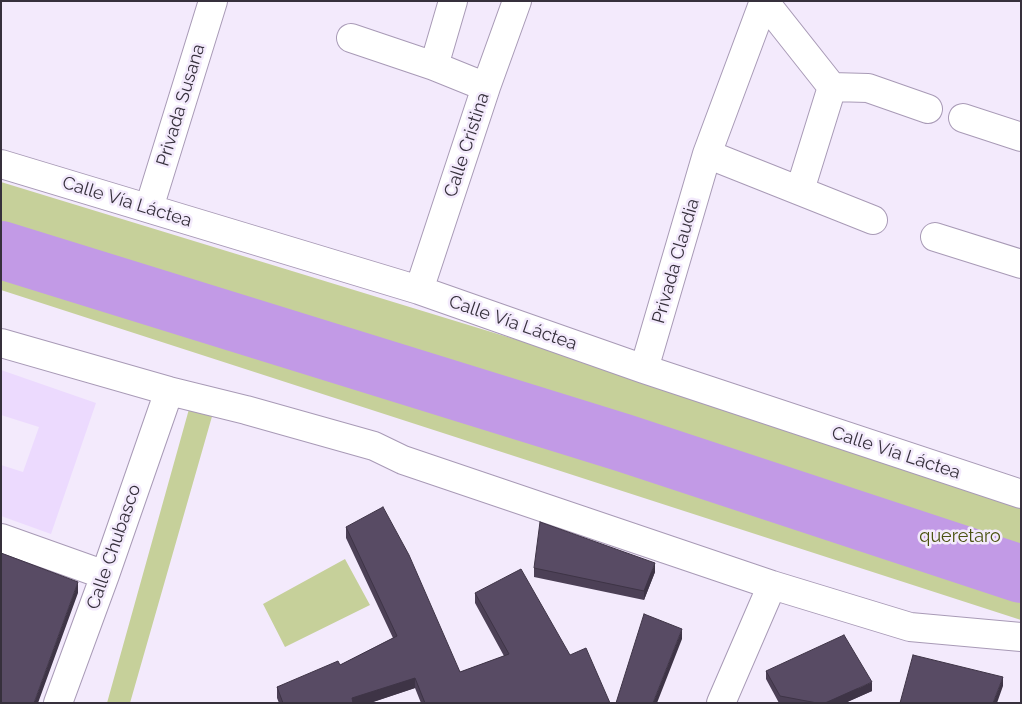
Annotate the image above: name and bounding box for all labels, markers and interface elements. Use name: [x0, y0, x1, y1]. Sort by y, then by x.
street label: Privada Susana: [152, 41, 210, 169]
street label: Calle Cristina: [440, 90, 494, 200]
street label: Calle Vía Láctea: [60, 172, 194, 232]
street label: Privada Claudia: [648, 196, 704, 326]
street label: Calle Vía Láctea: [446, 291, 580, 355]
street label: Calle Vía Láctea: [829, 422, 963, 484]
street label: Calle Chubasco: [83, 482, 145, 612]
park label: queretaro: [919, 526, 1001, 548]

